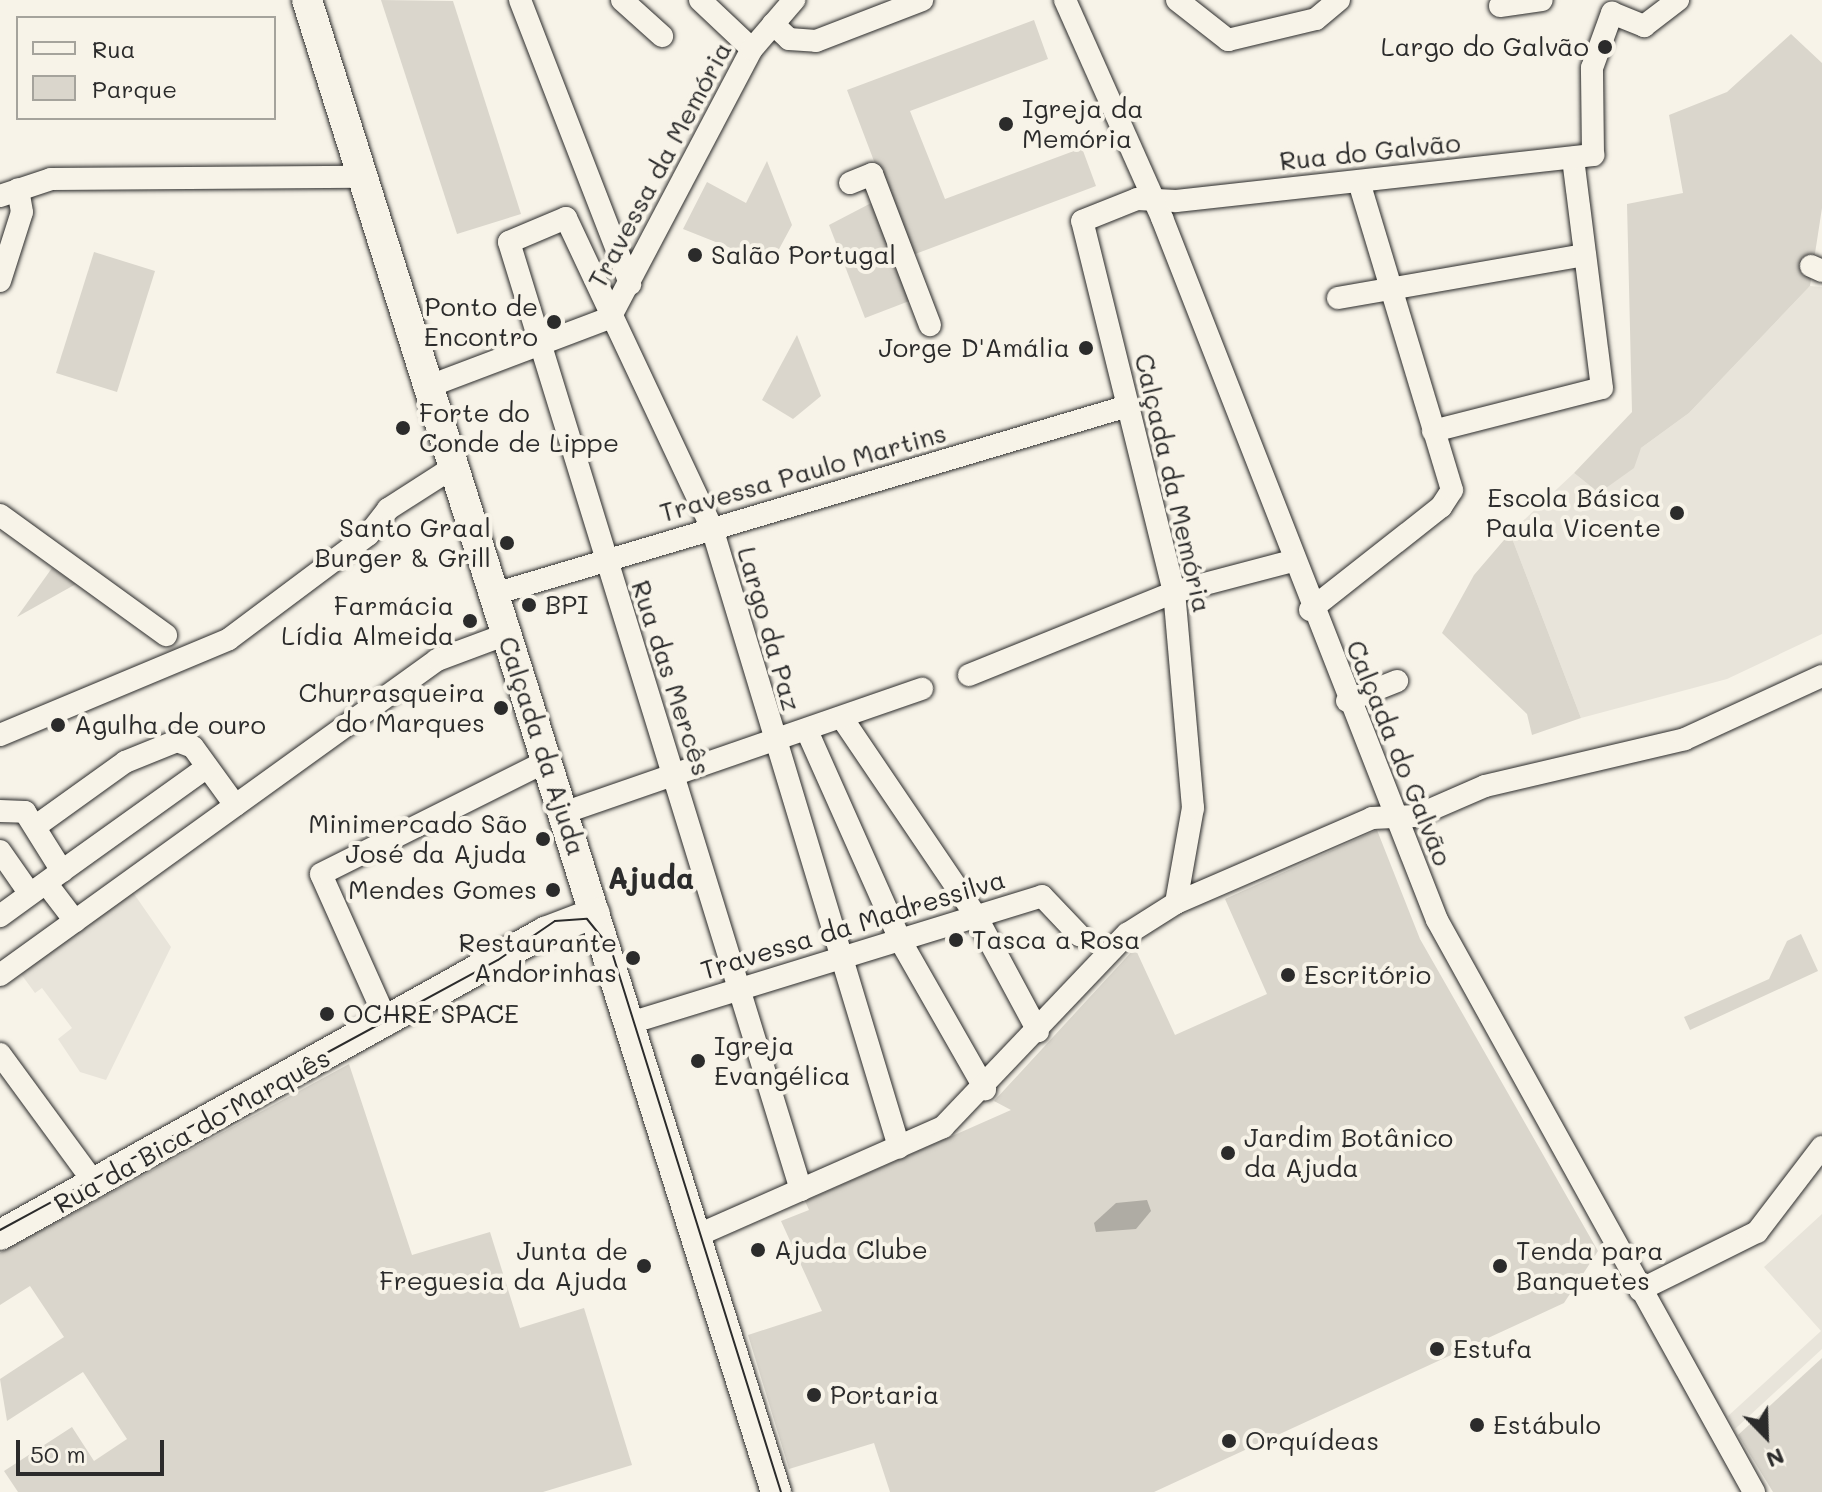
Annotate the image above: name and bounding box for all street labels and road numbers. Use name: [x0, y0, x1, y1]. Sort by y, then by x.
street label: Travessa da Memória: [582, 36, 738, 294]
street label: Rua do Galvão: [1278, 127, 1462, 177]
street label: Calçada da Memória: [1128, 350, 1218, 616]
street label: Travessa Paulo Martins: [656, 417, 950, 529]
street label: Largo da Paz: [731, 543, 807, 715]
street label: Rua das Mercês: [625, 576, 717, 780]
street label: Calçada da Ajuda: [492, 633, 592, 859]
street label: Calçada do Galvão: [1340, 636, 1458, 870]
street label: Travessa da Madressilva: [697, 864, 1009, 986]
street label: Rua da Bica do Marquês: [49, 1042, 335, 1220]

